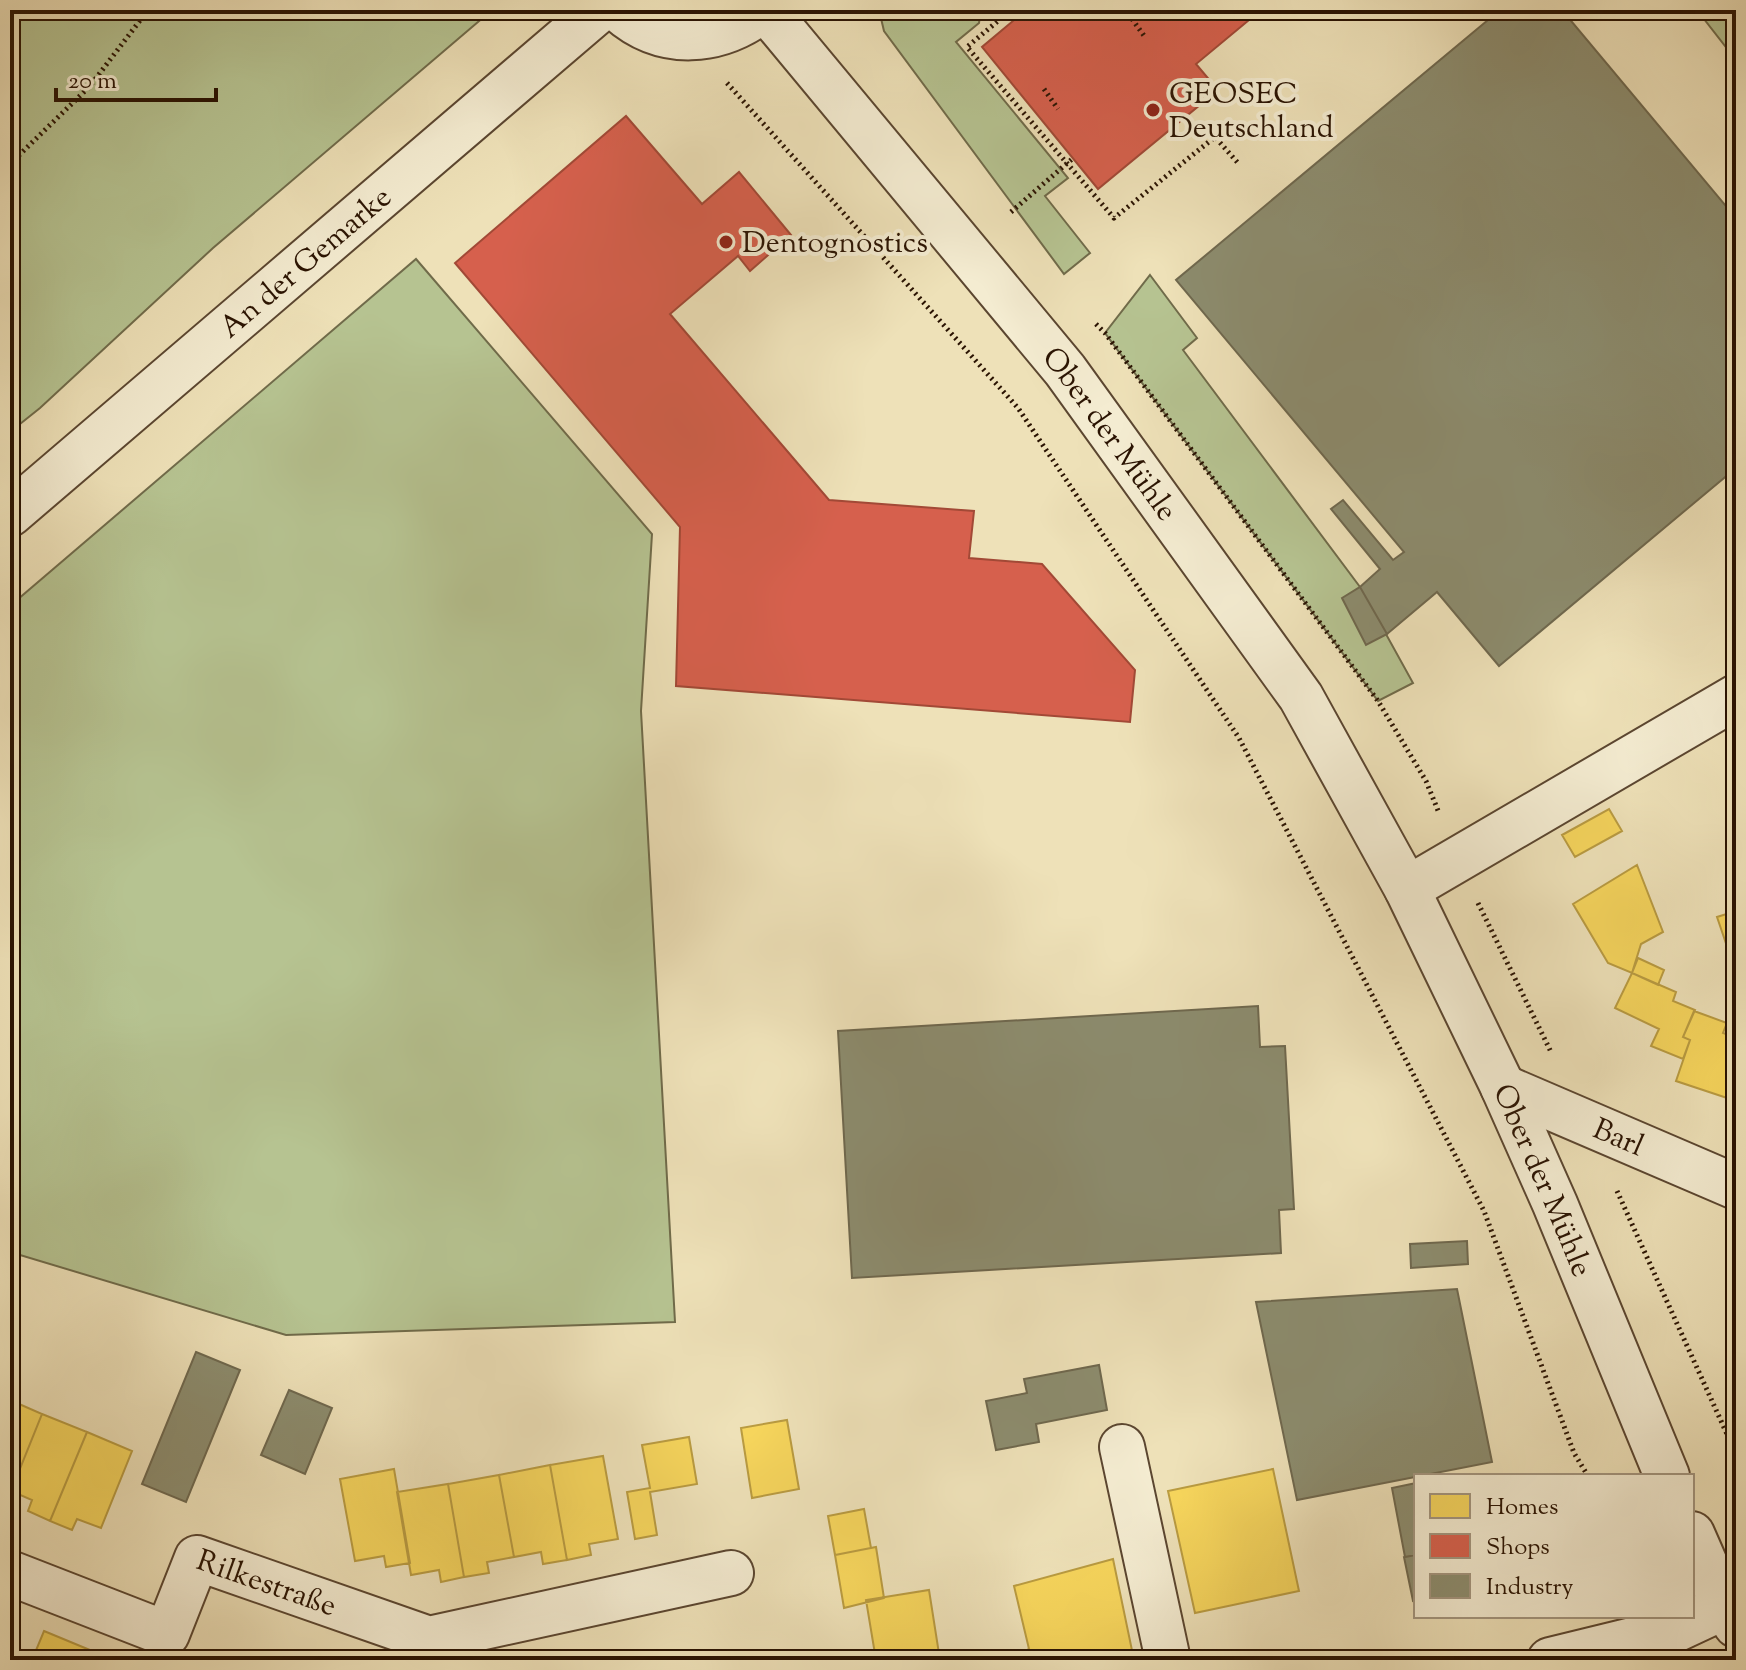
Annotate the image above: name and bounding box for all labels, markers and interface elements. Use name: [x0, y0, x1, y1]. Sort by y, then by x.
scale bar: [56, 52, 216, 102]
text: 20 m: [68, 65, 117, 99]
place label: GEOSEC Deutschland: [1169, 74, 1334, 151]
marker: GEOSEC Deutschland: [1144, 101, 1162, 119]
street label: An der Gemarke: [211, 178, 402, 350]
place label: Dentognostics: [742, 223, 928, 266]
marker: Dentognostics: [717, 233, 735, 251]
street label: Ober der Mühle: [1031, 339, 1186, 531]
street label: Ober der Mühle: [1480, 1078, 1602, 1284]
street label: Barl: [1586, 1109, 1650, 1169]
legend: [1414, 1474, 1694, 1618]
text: Homes: [1486, 1491, 1558, 1525]
text: Shops: [1486, 1531, 1550, 1565]
street label: Rilkestraße: [190, 1540, 342, 1629]
text: Industry: [1486, 1571, 1574, 1605]

